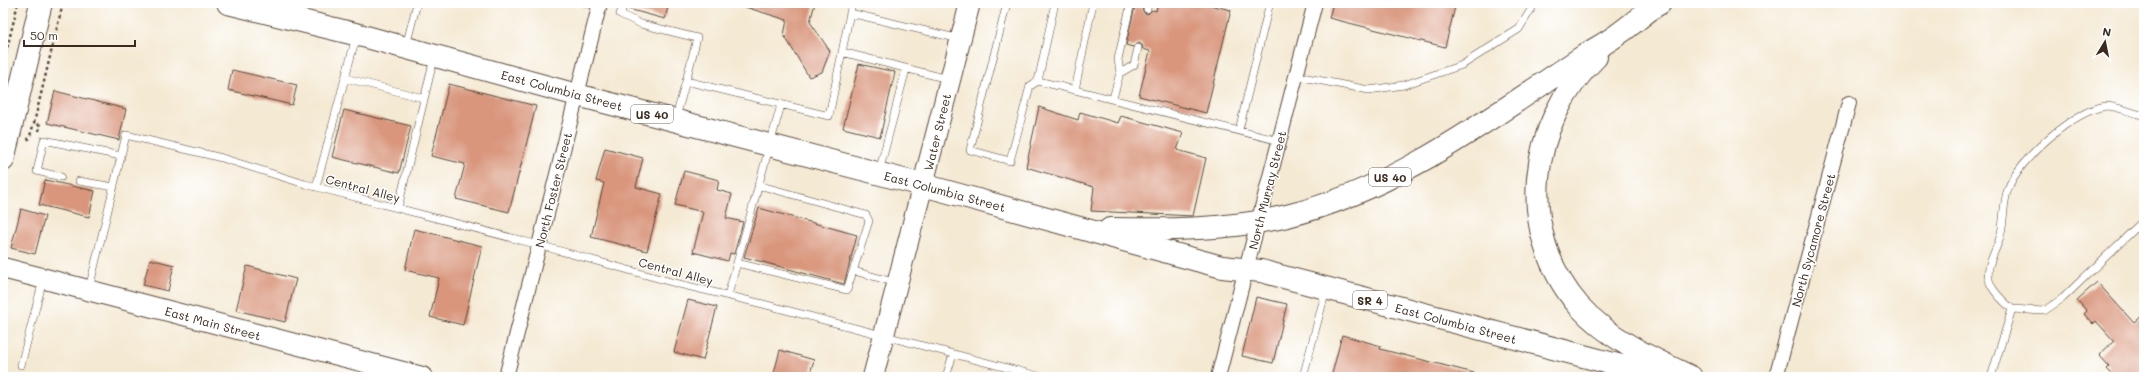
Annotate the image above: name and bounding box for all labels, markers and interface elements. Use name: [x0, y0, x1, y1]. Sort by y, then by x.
scale bar: [24, 22, 135, 48]
north arrow: [2085, 22, 2125, 62]
text: N: [2101, 24, 2112, 40]
text: 50 m: [30, 27, 58, 43]
street label: East Columbia Street: [500, 66, 624, 114]
street label: Water Street: [920, 92, 954, 172]
road number: US 40: [631, 105, 673, 123]
street label: North Murray Street: [1244, 129, 1290, 251]
street label: North Foster Street: [531, 131, 575, 249]
street label: East Columbia Street: [883, 167, 1007, 215]
road number: US 40: [1369, 168, 1411, 186]
street label: Central Alley: [324, 170, 402, 206]
street label: North Sycamore Street: [1787, 171, 1839, 309]
street label: Central Alley: [637, 253, 715, 289]
road number: SR 4: [1353, 291, 1387, 309]
street label: East Columbia Street: [1394, 299, 1518, 347]
street label: East Main Street: [163, 302, 263, 344]

